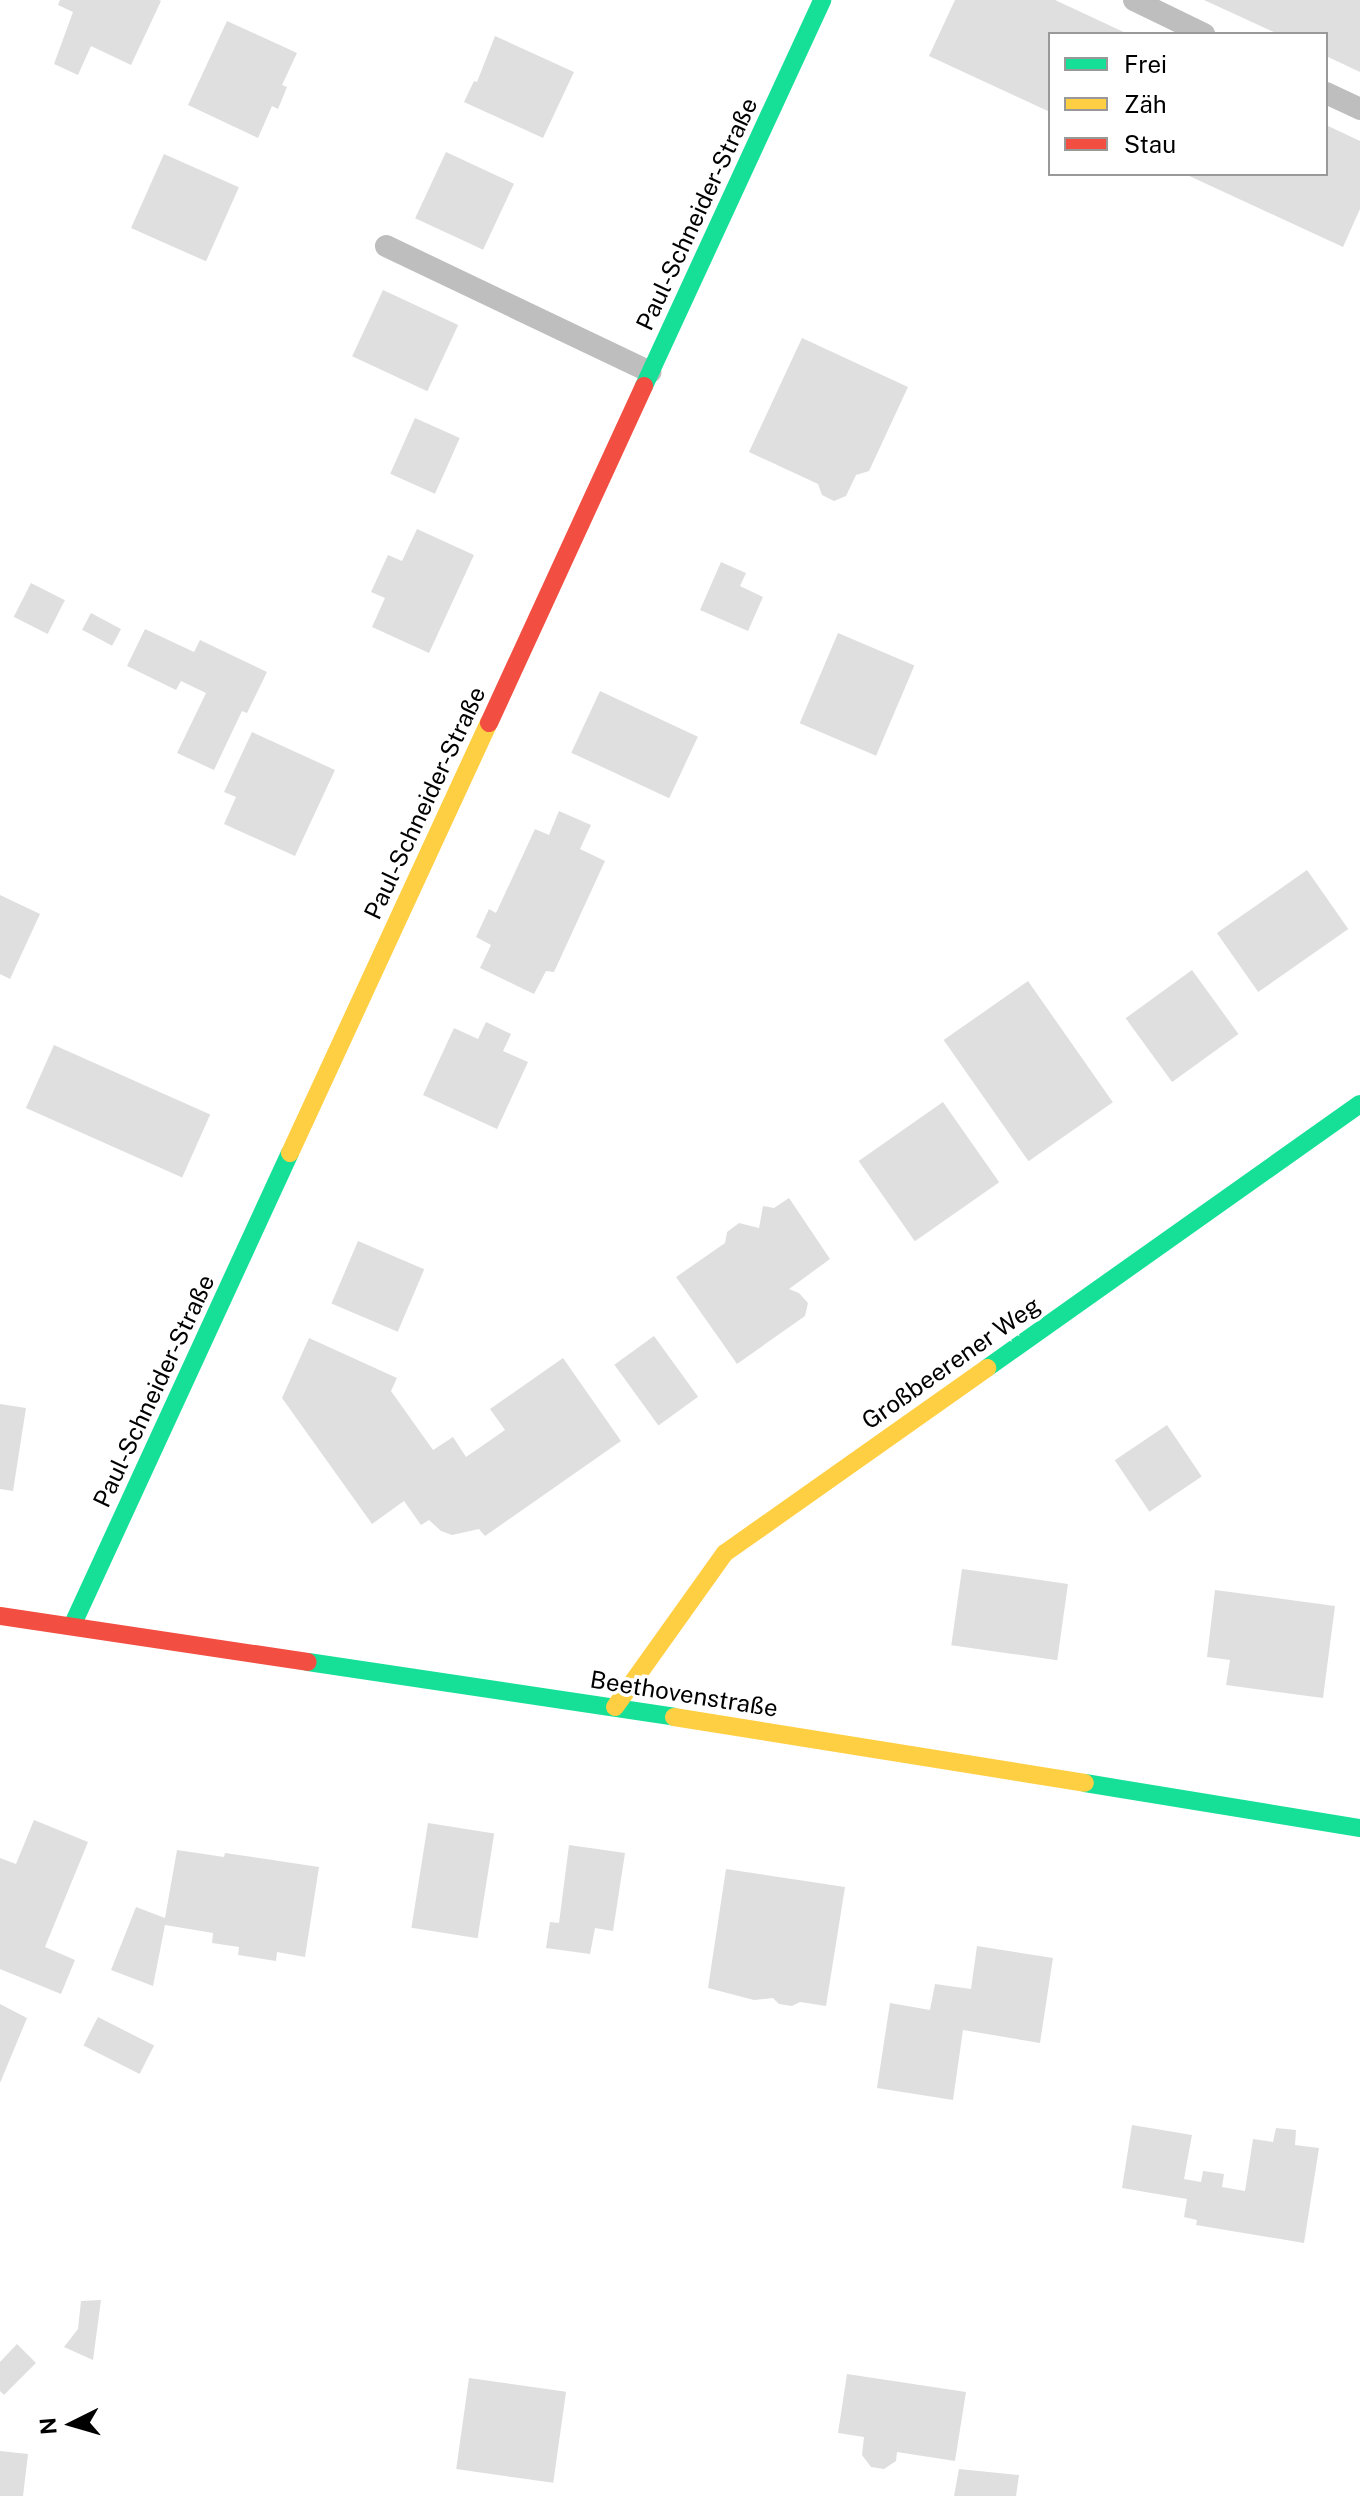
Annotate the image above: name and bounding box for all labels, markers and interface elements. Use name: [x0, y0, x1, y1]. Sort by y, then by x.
legend: [1048, 32, 1328, 176]
text: Frei: [1124, 50, 1167, 78]
text: Zäh: [1124, 90, 1167, 118]
street label: Paul-Schneider-Straße: [630, 93, 764, 335]
text: Stau: [1124, 130, 1176, 158]
street label: Paul-Schneider-Straße: [358, 682, 492, 924]
street label: Paul-Schneider-Straße: [87, 1270, 221, 1512]
street label: Großbeerener Weg: [856, 1290, 1046, 1436]
street label: Beethovenstraße: [588, 1665, 780, 1723]
north arrow: [32, 2384, 112, 2464]
text: N: [34, 2416, 62, 2436]

